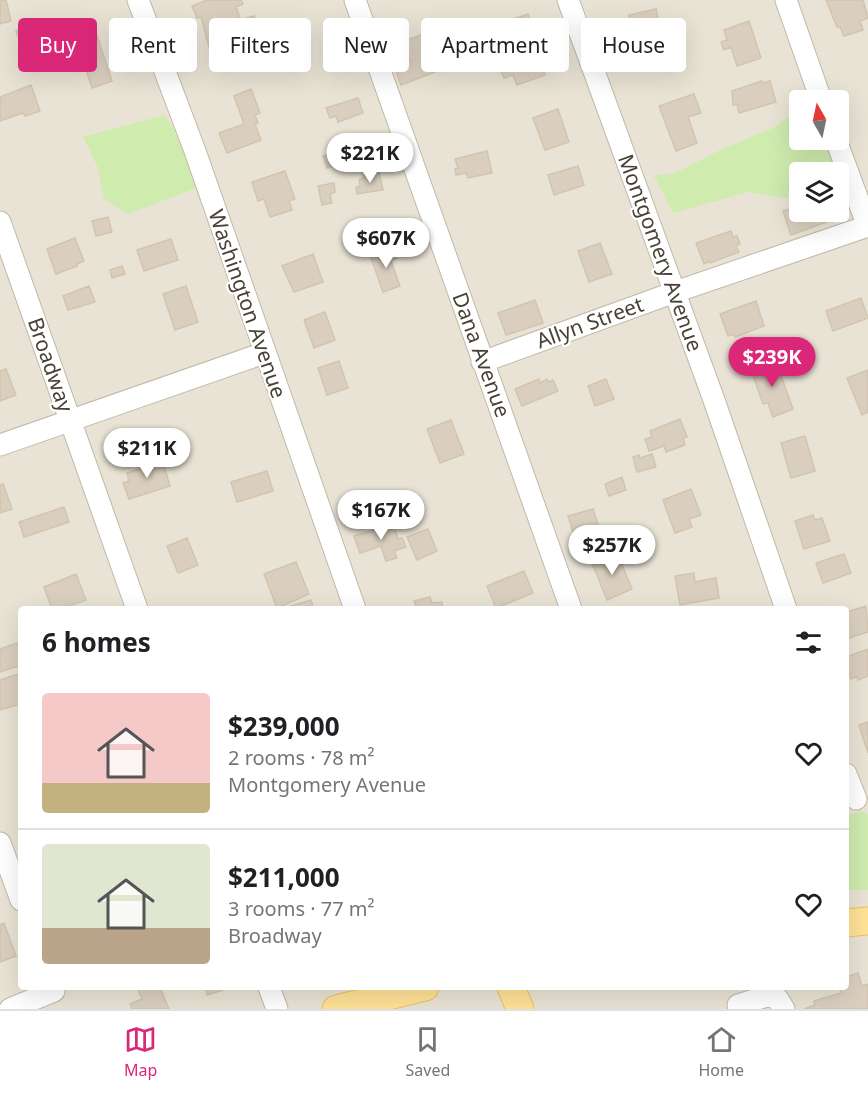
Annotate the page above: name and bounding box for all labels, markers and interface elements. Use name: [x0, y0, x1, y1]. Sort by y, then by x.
chip: Buy: [18, 18, 97, 72]
chip: Rent: [109, 18, 197, 72]
chip: Filters: [209, 18, 311, 72]
chip: New: [323, 18, 409, 72]
chip: Apartment: [421, 18, 569, 72]
chip: House: [581, 18, 686, 72]
north arrow: [789, 90, 849, 150]
map controls: [789, 90, 849, 222]
pin: $221K: [328, 133, 412, 184]
text: $221K: [340, 139, 400, 166]
street label: Montgomery Avenue: [612, 150, 710, 355]
button: layers: [789, 162, 849, 222]
street label: Washington Avenue: [203, 206, 293, 402]
pin: $607K: [344, 218, 428, 269]
text: $607K: [356, 224, 416, 251]
street label: Dana Avenue: [446, 288, 518, 421]
street label: Allyn Street: [532, 290, 647, 354]
street label: Broadway: [22, 314, 80, 416]
pin: $239K: [730, 337, 814, 388]
text: $239K: [742, 343, 802, 370]
pin: $211K: [105, 428, 189, 479]
text: $211K: [117, 434, 177, 461]
pin: $167K: [339, 490, 423, 541]
text: $167K: [351, 496, 411, 523]
pin: $257K: [570, 525, 654, 576]
text: $257K: [582, 531, 642, 558]
text: 6 homes: [42, 624, 151, 660]
icon: filters: [792, 626, 825, 659]
text: $239,000: [228, 708, 340, 744]
icon: home: [90, 717, 162, 789]
icon: heart: [792, 737, 825, 770]
text: 2 rooms · 78 m²: [228, 744, 375, 771]
text: Montgomery Avenue: [228, 771, 426, 798]
text: $211,000: [228, 859, 340, 895]
icon: home: [90, 868, 162, 940]
icon: heart: [792, 888, 825, 921]
text: 3 rooms · 77 m²: [228, 895, 375, 922]
text: Broadway: [228, 922, 322, 949]
tab: Map: [124, 1023, 157, 1081]
tab: Saved: [406, 1023, 450, 1081]
tab: Home: [698, 1023, 744, 1081]

